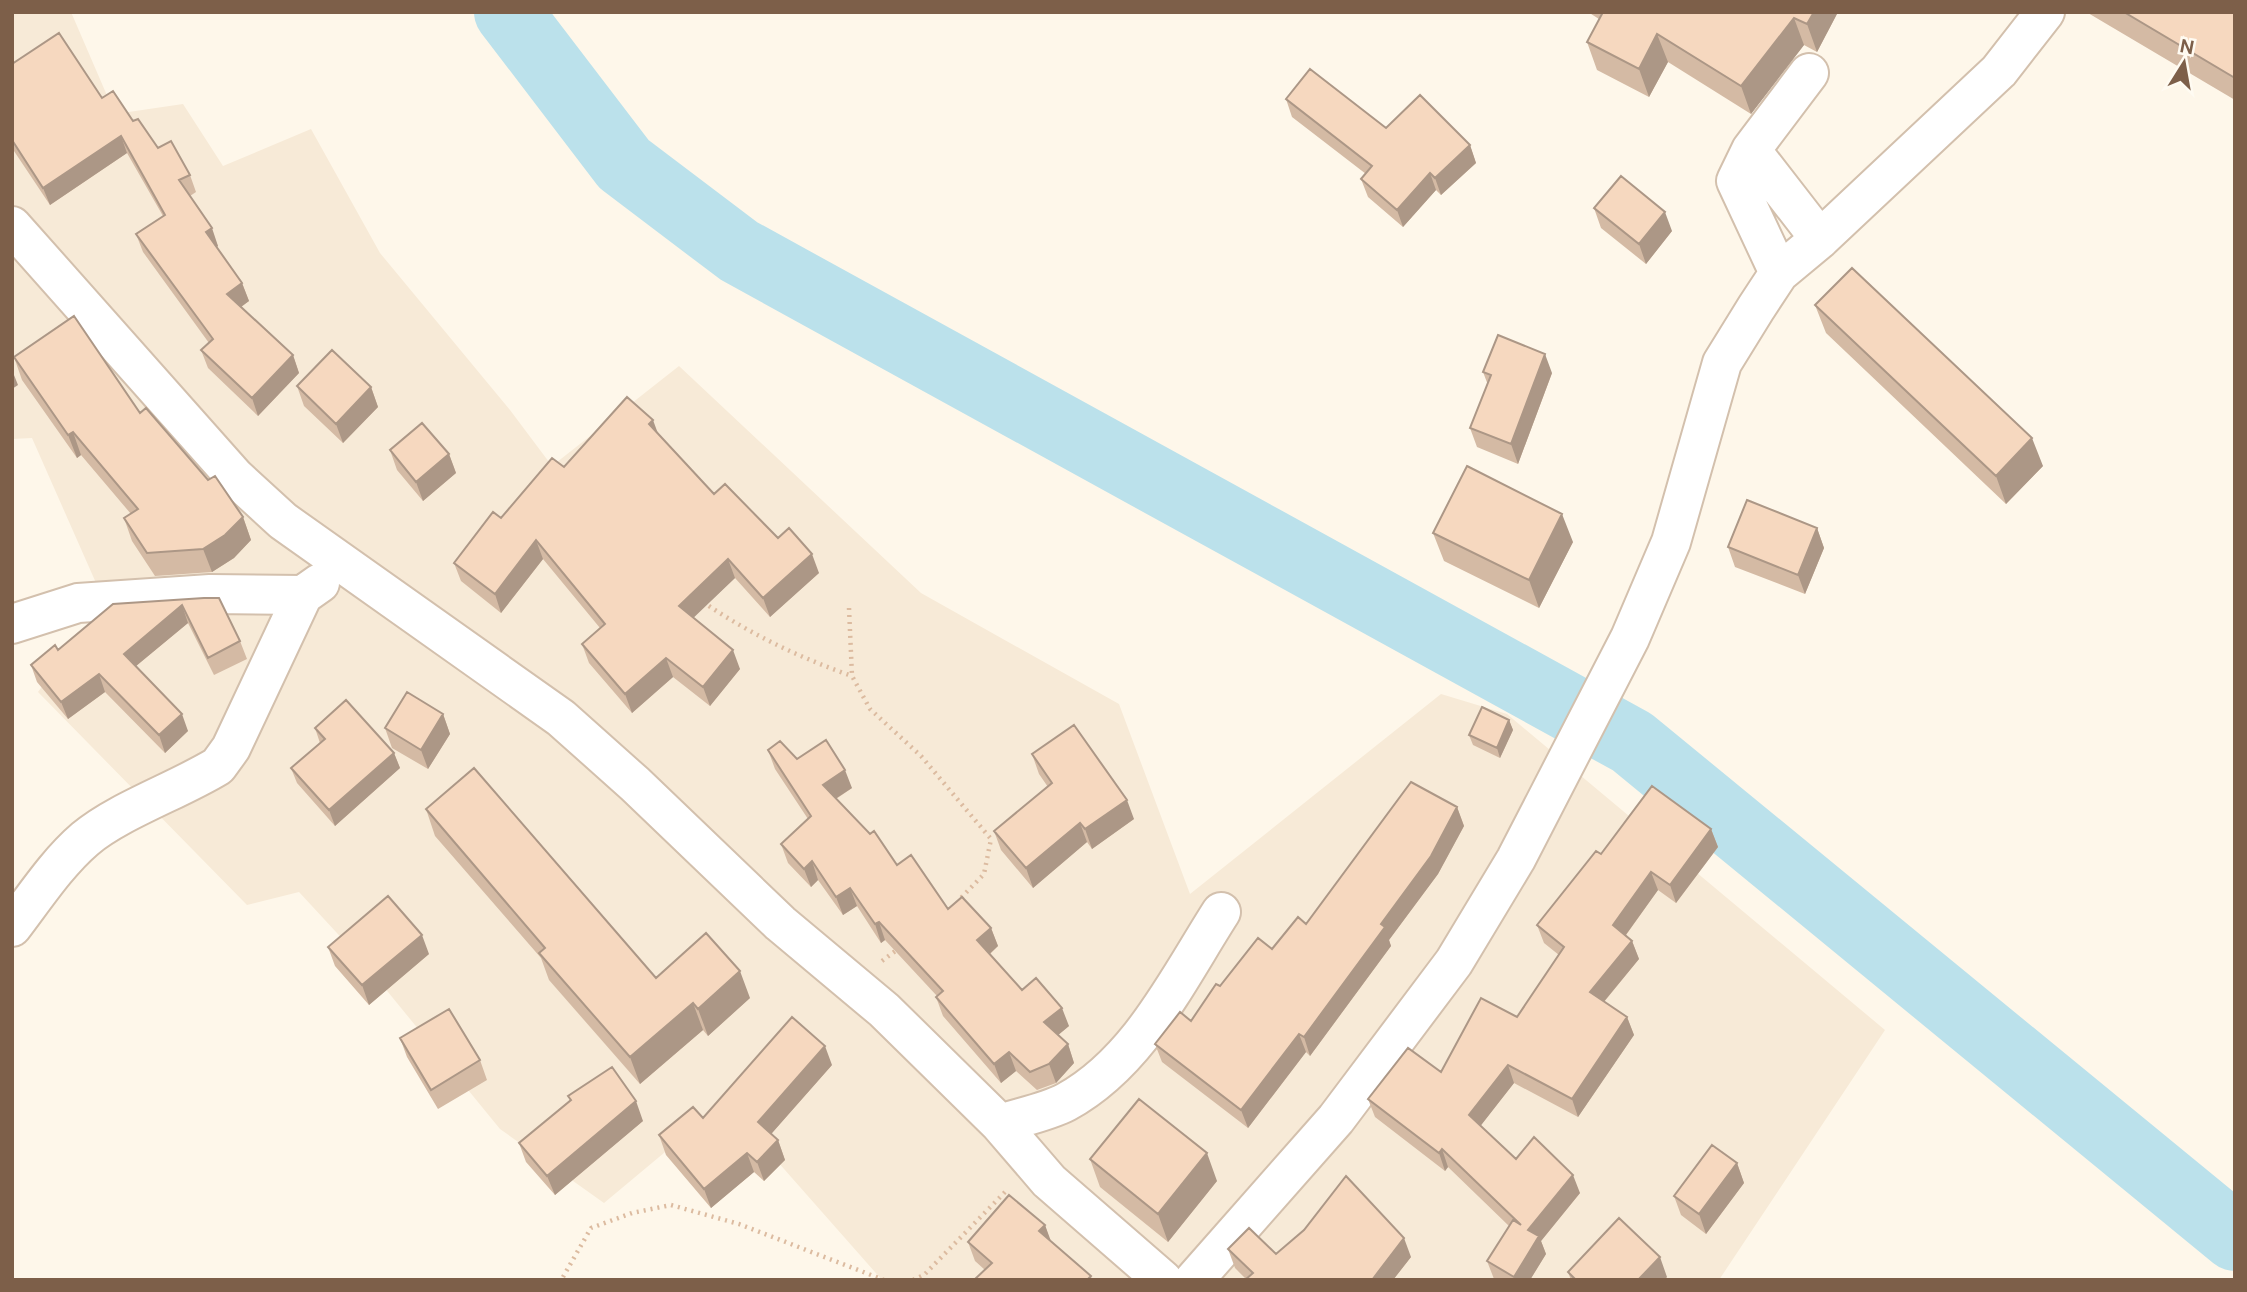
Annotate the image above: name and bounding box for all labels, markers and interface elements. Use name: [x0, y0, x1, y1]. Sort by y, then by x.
north arrow: [2149, 28, 2219, 98]
text: N: [2178, 33, 2196, 60]

